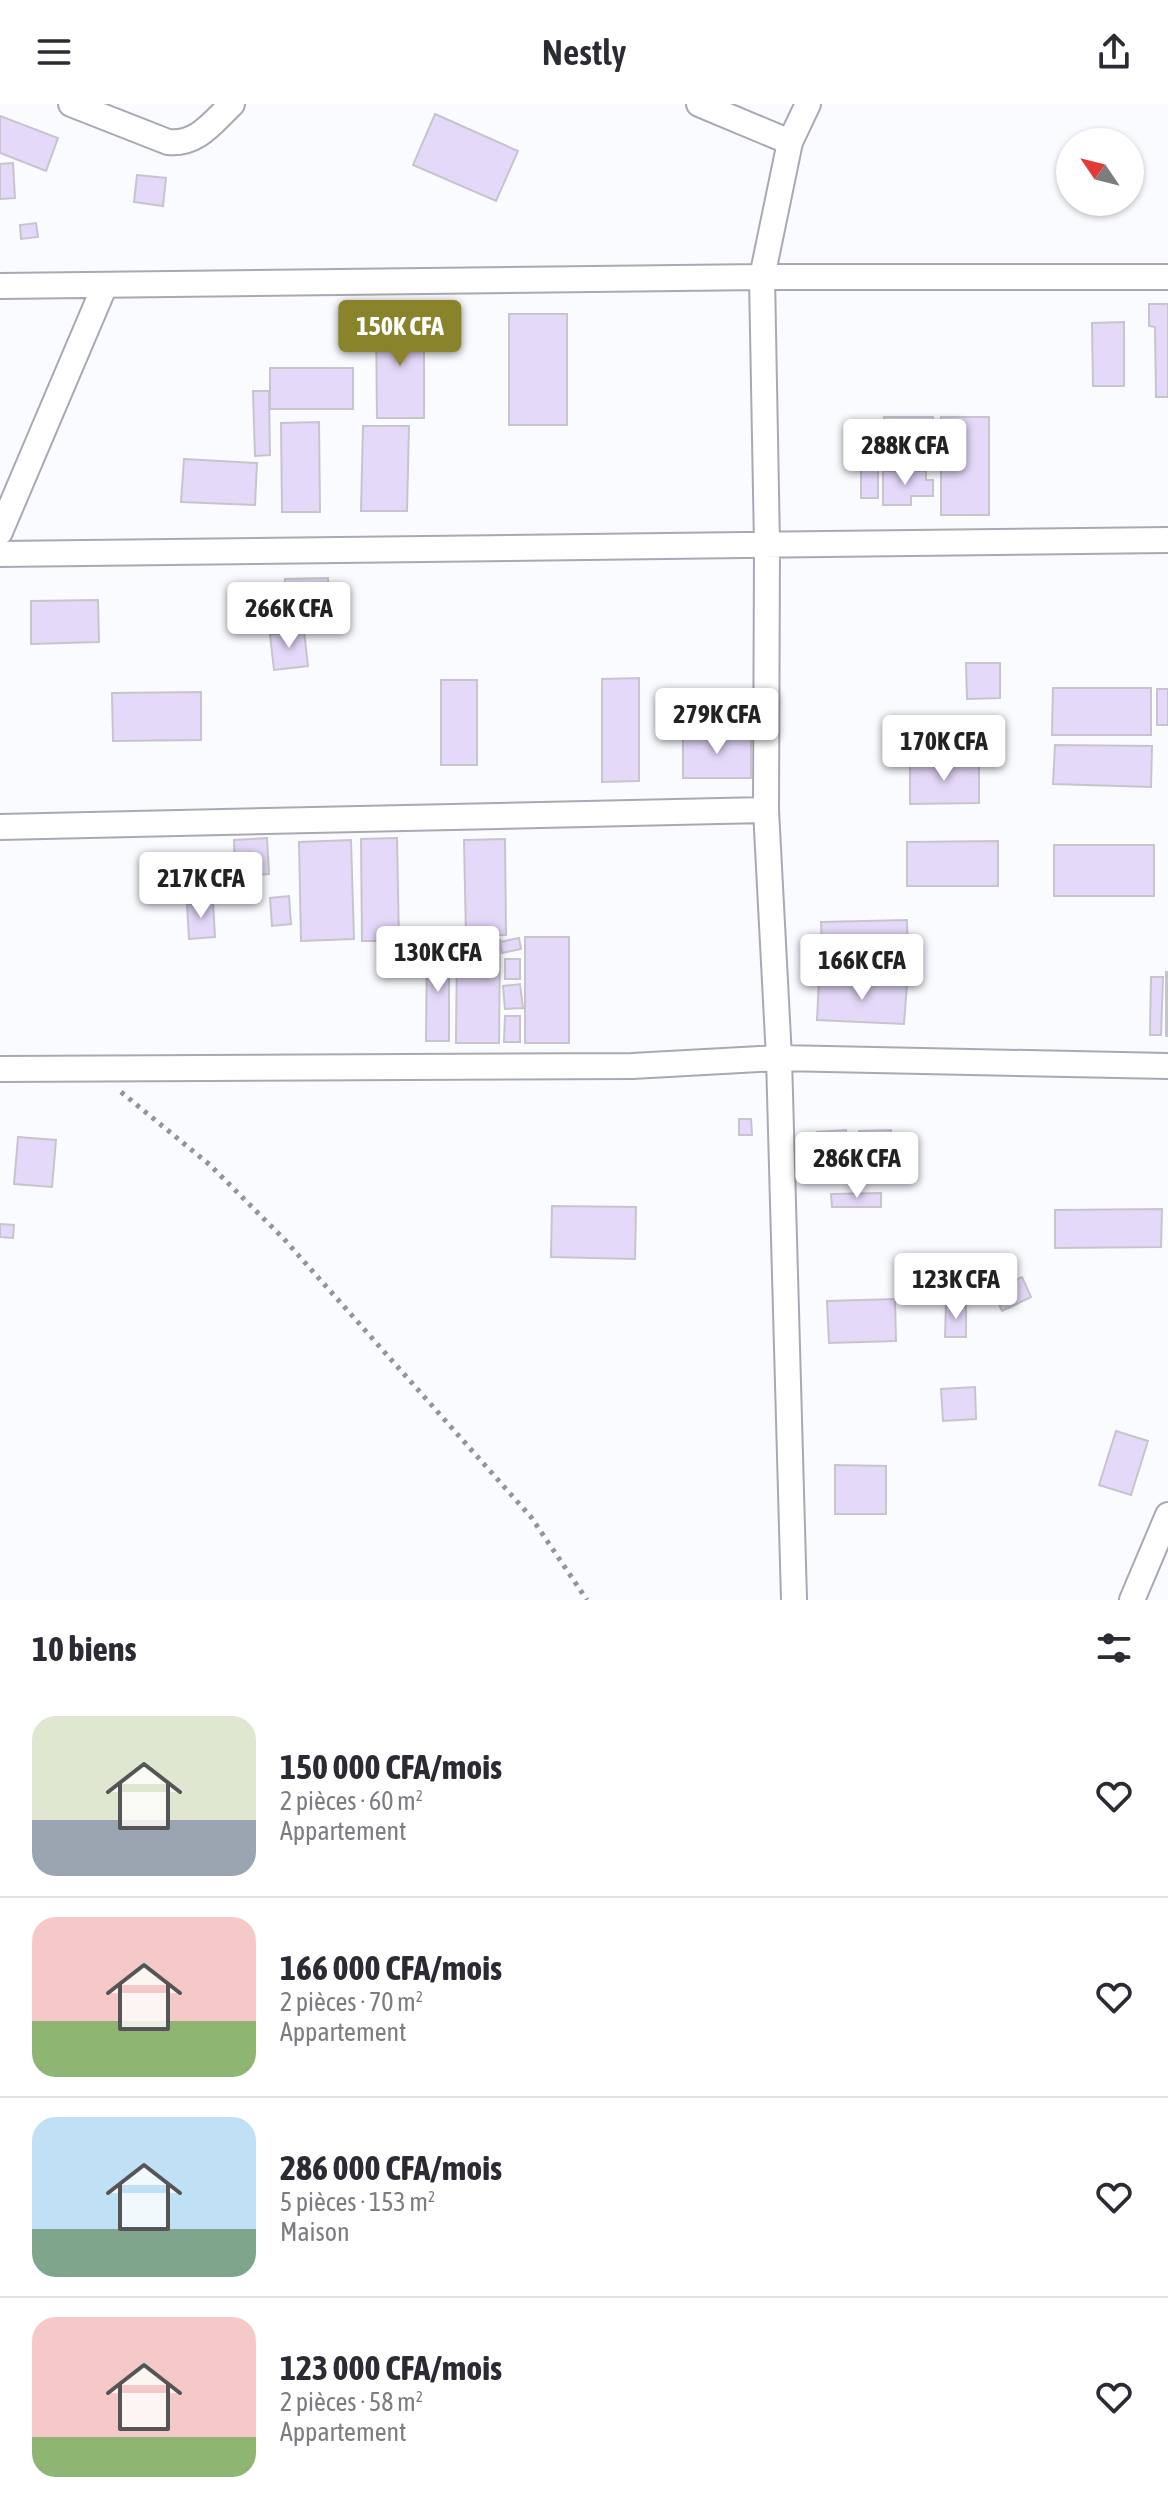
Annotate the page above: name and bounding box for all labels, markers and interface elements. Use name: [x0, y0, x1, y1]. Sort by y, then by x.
icon: menu: [32, 30, 76, 74]
icon: share: [1092, 30, 1136, 74]
text: Nestly: [542, 31, 626, 73]
north arrow: [1056, 128, 1144, 216]
map controls: [1056, 128, 1144, 216]
pin: 150K CFA: [317, 300, 483, 368]
text: 150K CFA: [356, 311, 444, 341]
pin: 288K CFA: [822, 419, 988, 487]
text: 288K CFA: [861, 430, 949, 460]
pin: 266K CFA: [206, 582, 372, 650]
text: 266K CFA: [245, 593, 333, 623]
pin: 279K CFA: [634, 688, 800, 756]
text: 279K CFA: [673, 699, 761, 729]
pin: 170K CFA: [861, 715, 1027, 783]
text: 170K CFA: [900, 726, 988, 756]
pin: 217K CFA: [118, 852, 284, 920]
text: 217K CFA: [157, 863, 245, 893]
pin: 130K CFA: [355, 926, 521, 994]
pin: 166K CFA: [779, 934, 945, 1002]
text: 130K CFA: [394, 937, 482, 967]
text: 166K CFA: [818, 945, 906, 975]
pin: 286K CFA: [774, 1132, 940, 1200]
text: 286K CFA: [813, 1143, 901, 1173]
pin: 123K CFA: [873, 1253, 1039, 1321]
text: 123K CFA: [912, 1264, 1000, 1294]
icon: filters: [1092, 1626, 1136, 1670]
text: 10 biens: [32, 1629, 136, 1668]
text: 150 000 CFA/mois: [280, 1747, 502, 1786]
icon: home: [96, 1748, 192, 1844]
icon: heart: [1092, 1774, 1136, 1818]
text: 2 pièces · 60 m²: [280, 1786, 423, 1816]
text: Appartement: [280, 1816, 407, 1846]
text: 166 000 CFA/mois: [280, 1948, 502, 1987]
icon: home: [96, 1949, 192, 2045]
icon: heart: [1092, 1975, 1136, 2019]
text: 2 pièces · 70 m²: [280, 1987, 423, 2017]
text: Appartement: [280, 2017, 407, 2047]
text: 286 000 CFA/mois: [280, 2148, 502, 2187]
icon: home: [96, 2149, 192, 2245]
icon: heart: [1092, 2175, 1136, 2219]
text: 5 pièces · 153 m²: [280, 2187, 435, 2217]
text: Maison: [280, 2217, 350, 2247]
text: 123 000 CFA/mois: [280, 2348, 502, 2387]
icon: home: [96, 2349, 192, 2445]
icon: heart: [1092, 2375, 1136, 2419]
text: 2 pièces · 58 m²: [280, 2387, 423, 2417]
text: Appartement: [280, 2417, 407, 2447]

